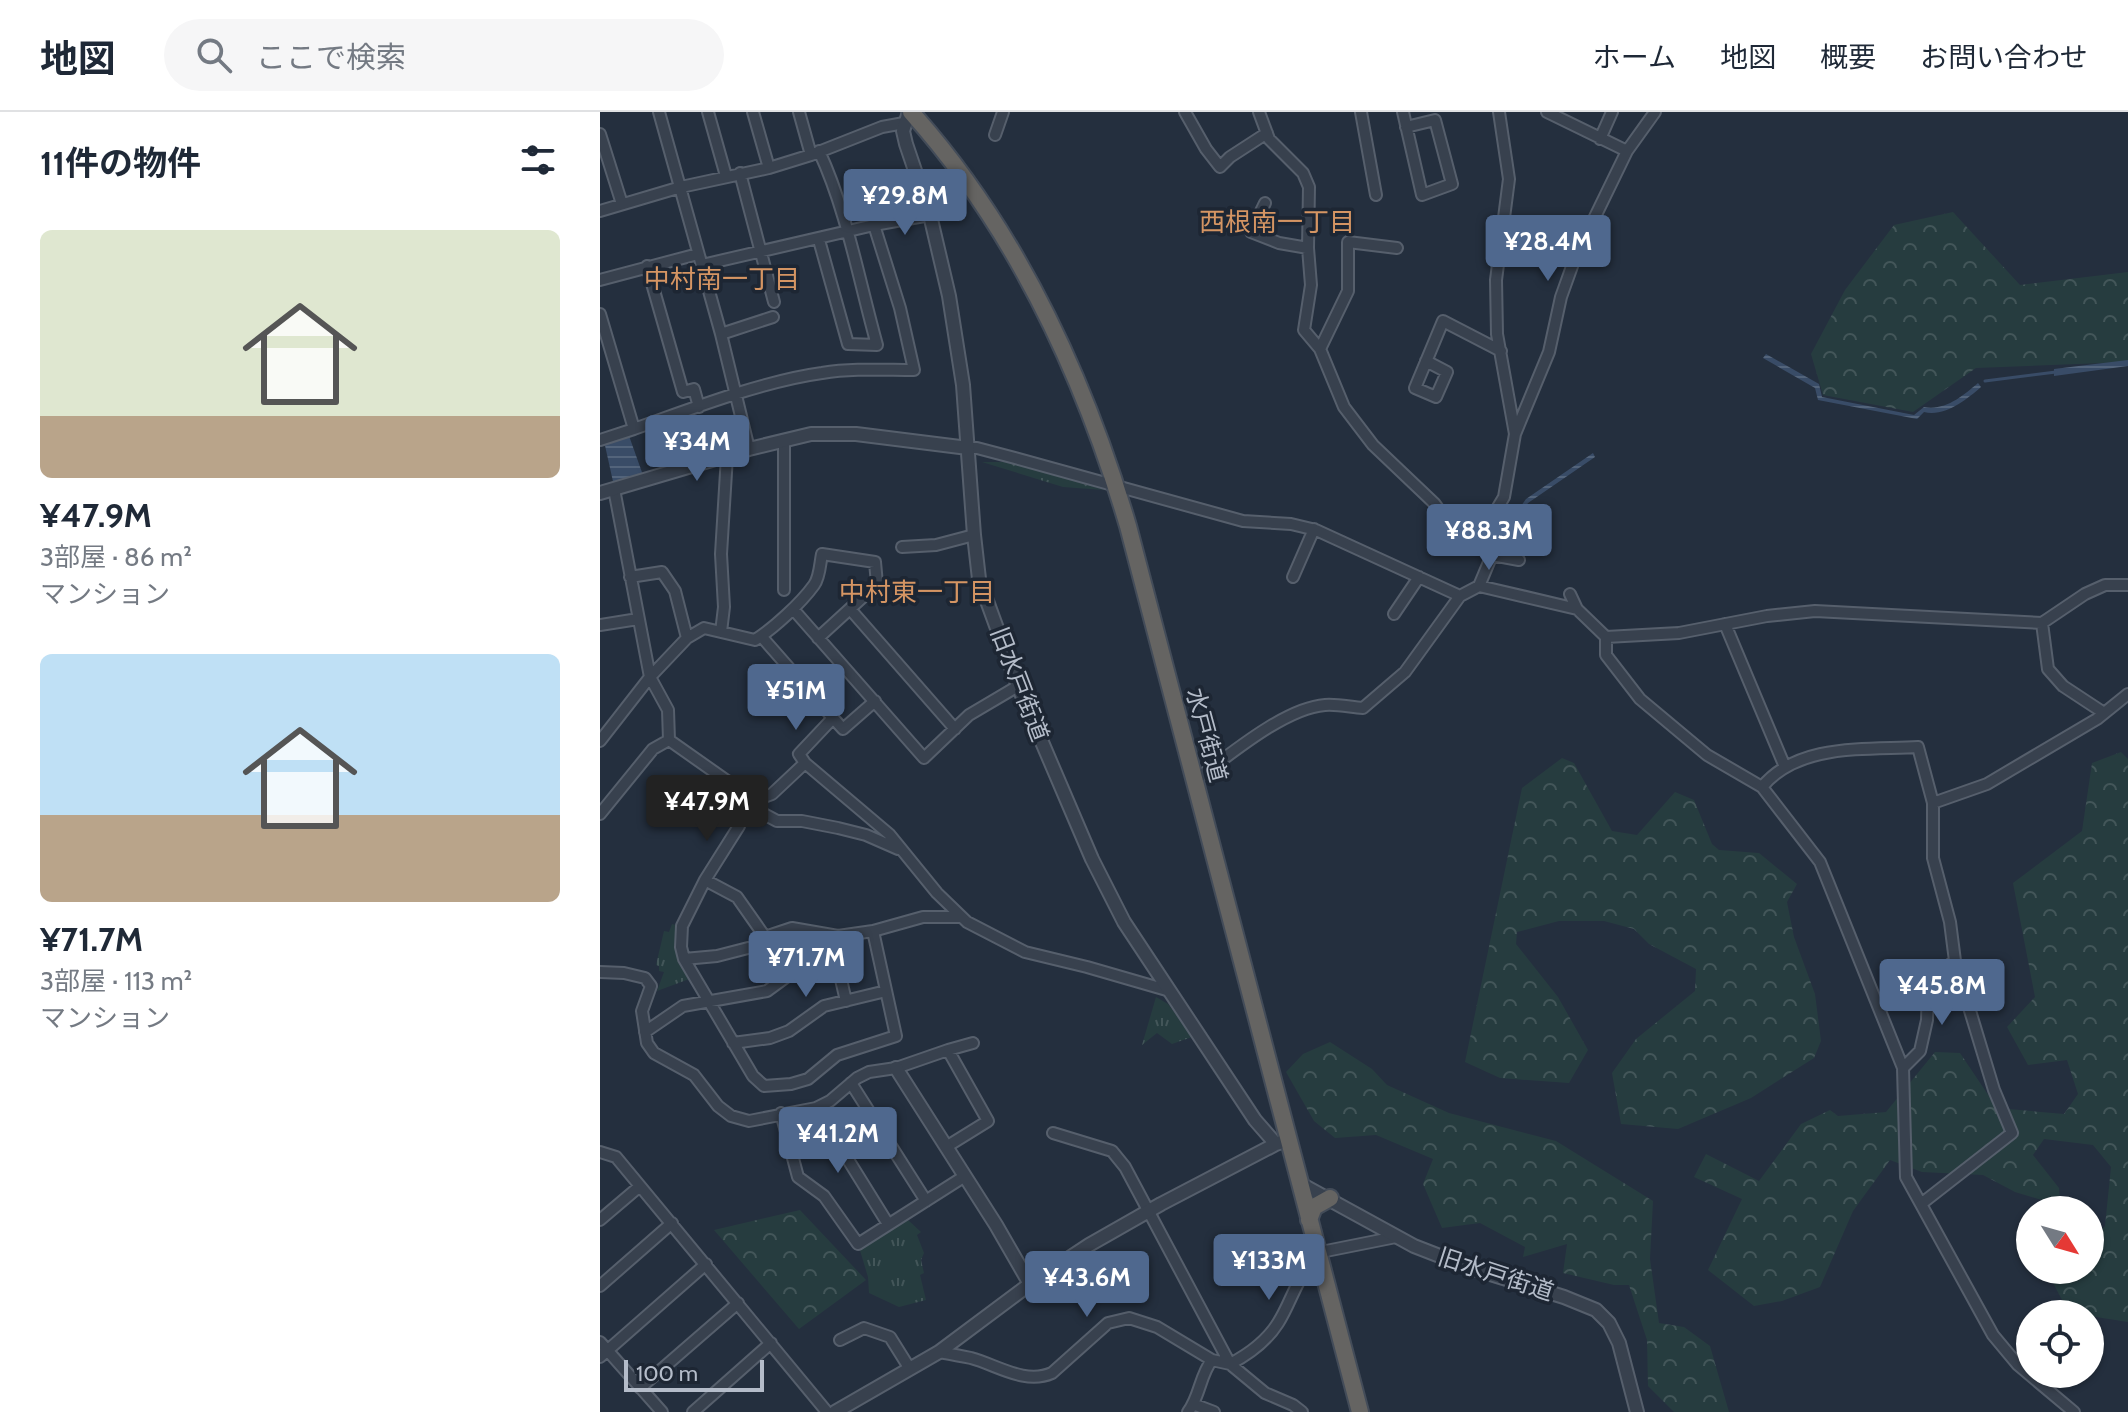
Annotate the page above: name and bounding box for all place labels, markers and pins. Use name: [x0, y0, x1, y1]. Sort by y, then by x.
pin: ¥29.8M: [840, 169, 970, 237]
pin: ¥28.4M: [1483, 215, 1613, 283]
pin: ¥34M: [650, 415, 744, 483]
pin: ¥88.3M: [1424, 504, 1554, 572]
pin: ¥51M: [749, 664, 843, 732]
pin: ¥47.9M: [642, 775, 772, 843]
pin: ¥71.7M: [741, 931, 871, 999]
pin: ¥45.8M: [1877, 959, 2007, 1027]
pin: ¥41.2M: [773, 1107, 903, 1175]
pin: ¥133M: [1213, 1234, 1325, 1302]
pin: ¥43.6M: [1022, 1251, 1152, 1319]

